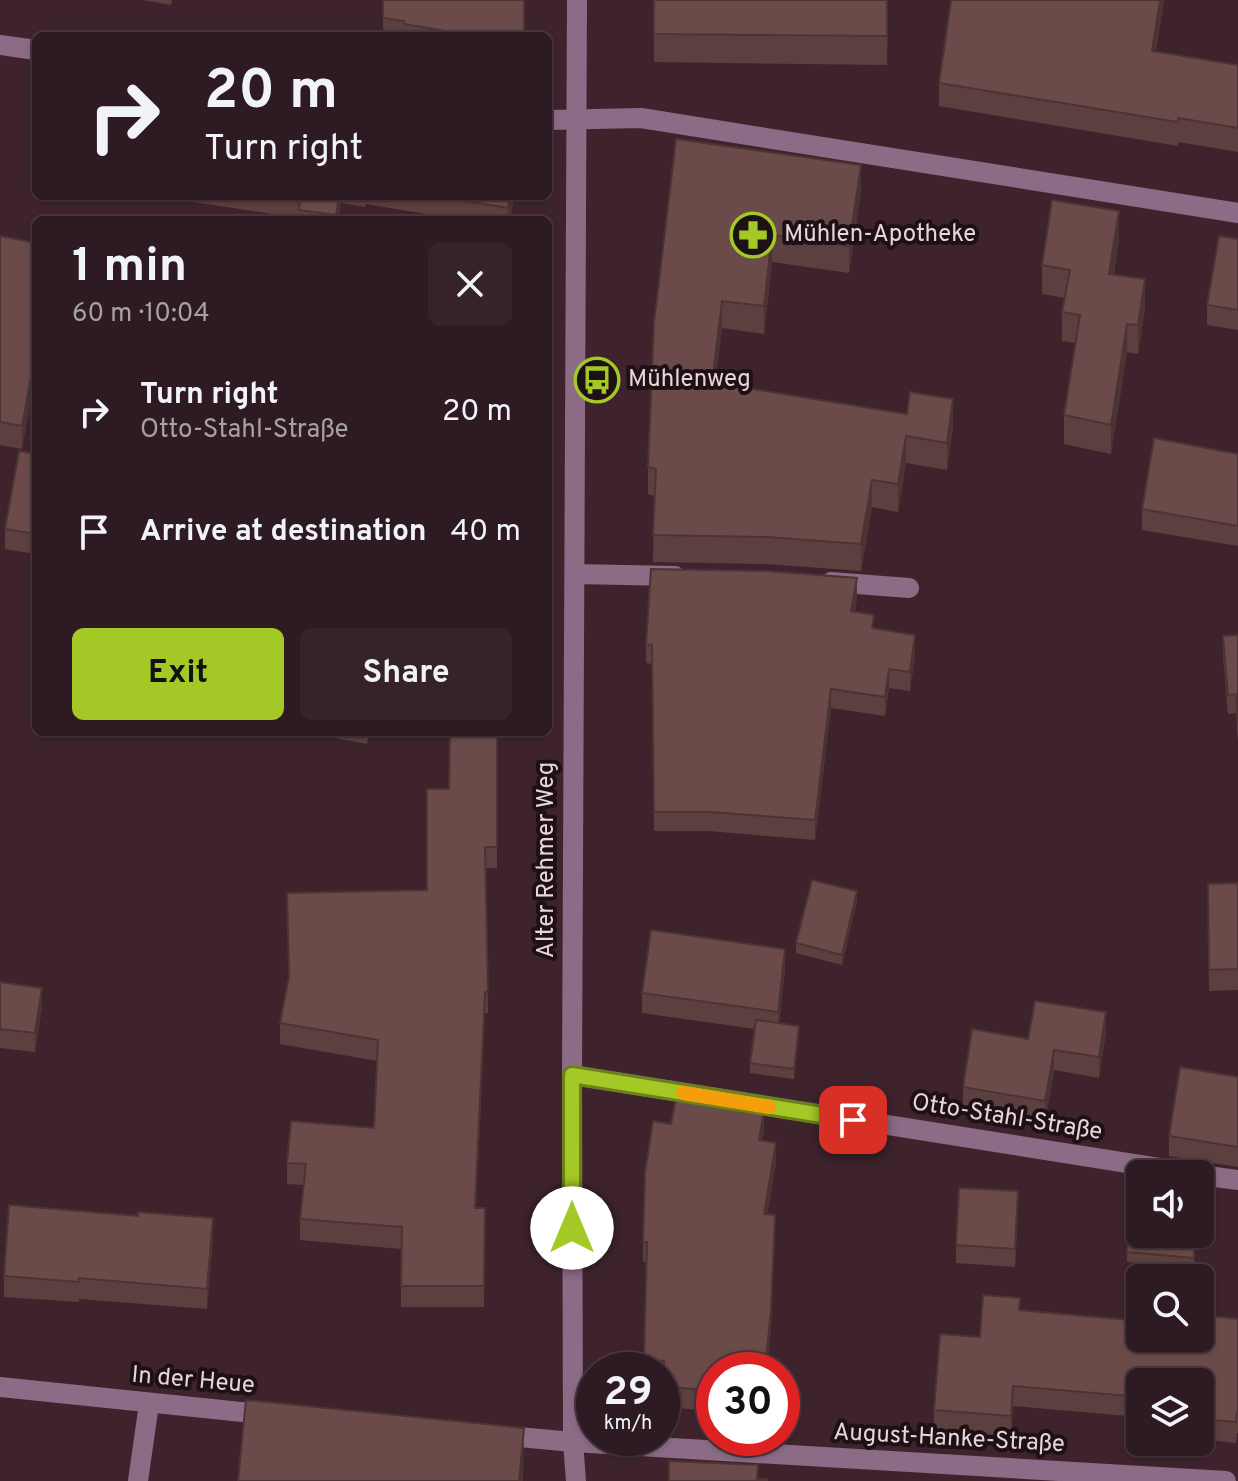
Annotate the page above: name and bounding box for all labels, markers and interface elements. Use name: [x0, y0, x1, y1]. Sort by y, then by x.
text: 20 m: [204, 58, 338, 128]
icon: right: [72, 64, 176, 168]
text: Turn right: [204, 127, 363, 173]
pharmacy icon: Mühlen-Apotheke: [729, 211, 777, 259]
place label: Mühlen-Apotheke: [784, 220, 976, 250]
text: 1 min: [72, 238, 187, 298]
button: close: [428, 242, 512, 326]
text: 60 m · 10:04: [72, 298, 210, 331]
bus stop icon: Mühlenweg: [573, 356, 621, 404]
place label: Mühlenweg: [628, 365, 751, 395]
text: Turn right: [140, 377, 278, 414]
icon: right: [72, 390, 116, 434]
text: 20 m: [442, 394, 512, 431]
text: Otto-Stahl-Straße: [140, 414, 348, 447]
icon: arrive: [72, 510, 116, 554]
text: Arrive at destination: [140, 514, 426, 551]
text: 40 m: [450, 514, 521, 551]
button: Exit: [72, 628, 284, 720]
button: Share: [300, 628, 512, 720]
street label: Alter Rehmer Weg: [532, 762, 562, 958]
pin: [819, 1086, 887, 1154]
street label: Otto-Stahl-Straße: [910, 1088, 1104, 1148]
icon: arrive: [831, 1098, 875, 1142]
map controls: [1126, 1160, 1214, 1456]
button: sound: [1126, 1160, 1214, 1248]
position arrow: [530, 1186, 614, 1270]
button: search: [1126, 1264, 1214, 1352]
speed limit sign: 30: [696, 1352, 800, 1456]
street label: In der Heue: [130, 1361, 256, 1401]
button: layers: [1126, 1368, 1214, 1456]
text: 29: [603, 1369, 653, 1419]
text: km/h: [604, 1411, 652, 1437]
street label: August-Hanke-Straße: [832, 1418, 1066, 1460]

